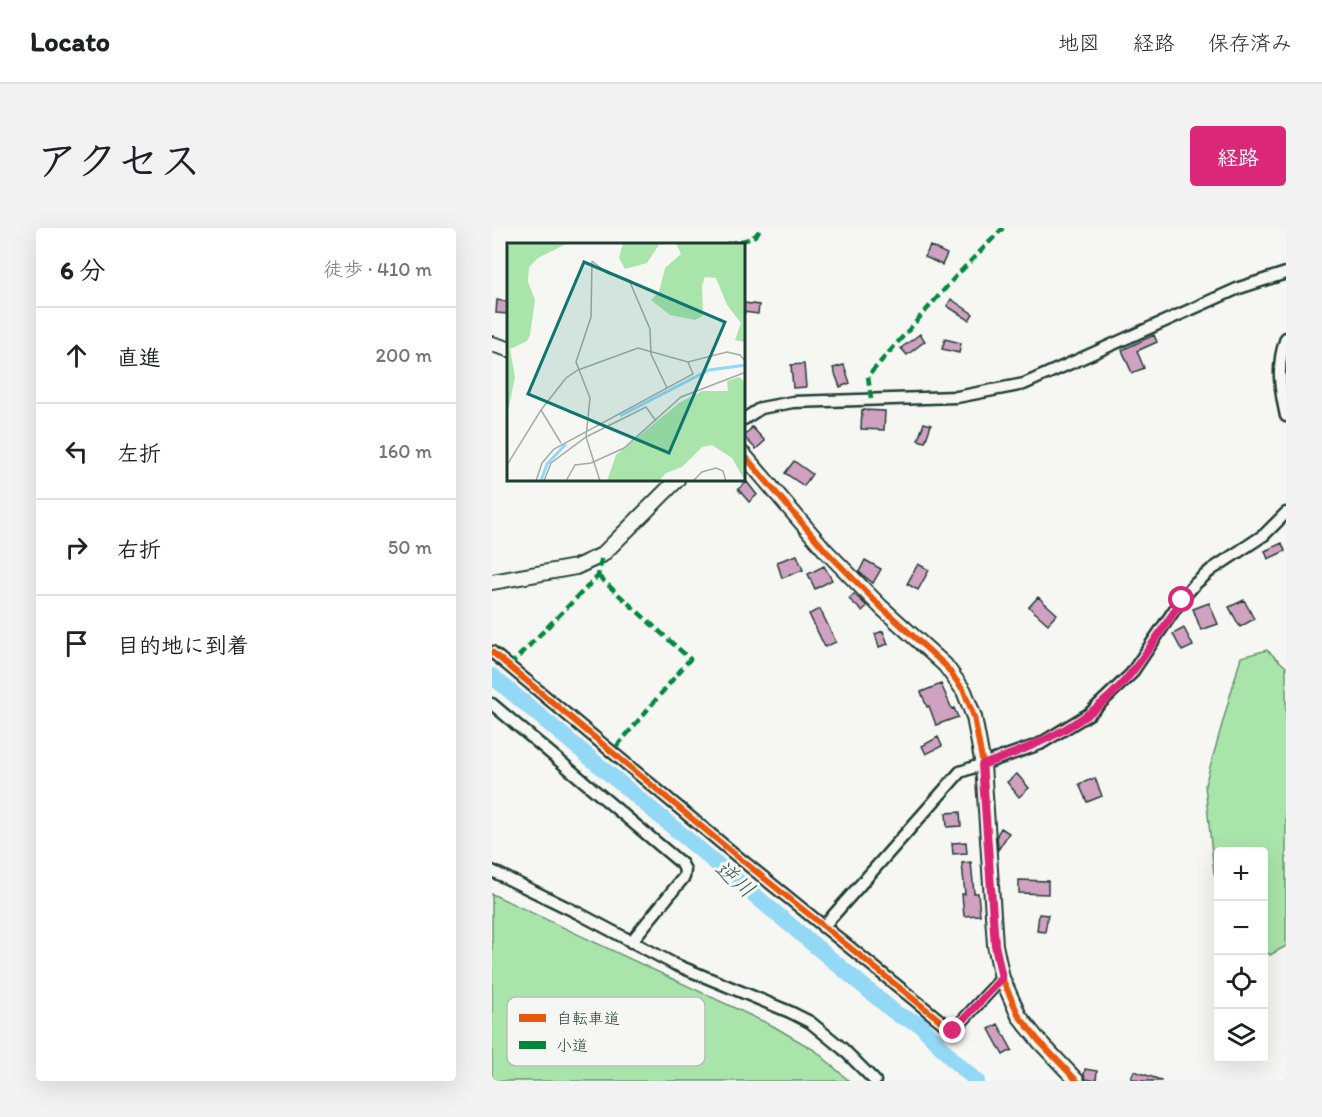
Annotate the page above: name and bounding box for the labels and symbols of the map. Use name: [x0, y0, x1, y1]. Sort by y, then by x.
inset map: [507, 243, 746, 482]
route start: [1168, 586, 1194, 612]
water label: 逆川: [709, 855, 761, 903]
legend: [507, 997, 705, 1066]
text: 自転車道: [556, 1009, 620, 1028]
route end: [939, 1017, 965, 1043]
text: 小道: [556, 1036, 588, 1055]

